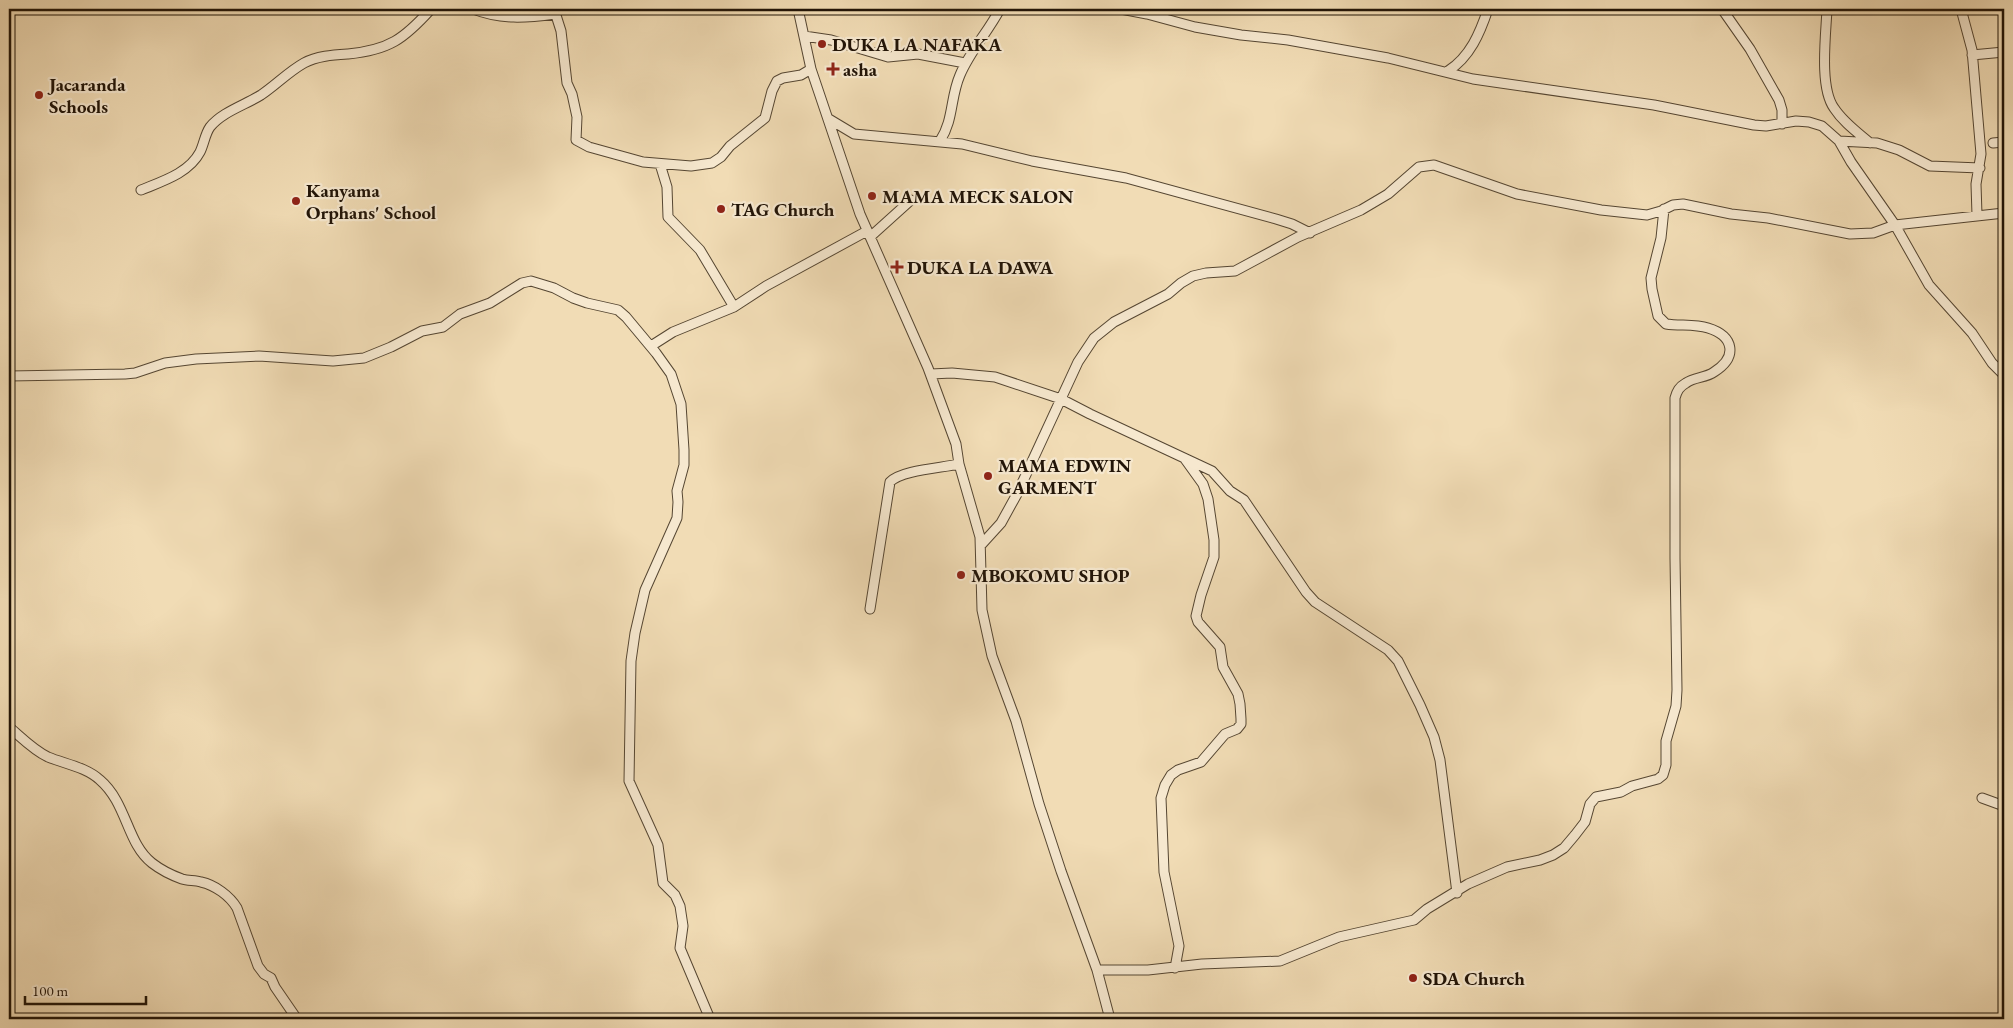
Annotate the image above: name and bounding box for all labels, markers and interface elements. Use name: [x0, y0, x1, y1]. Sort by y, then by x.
place label: DUKA LA NAFAKA: [832, 32, 1002, 57]
marker: DUKA LA NAFAKA: [816, 38, 828, 50]
place label: asha: [843, 57, 878, 82]
marker: asha: [827, 63, 839, 75]
place label: Jacaranda Schools: [47, 72, 126, 119]
marker: Jacaranda Schools: [33, 89, 45, 101]
place label: Kanyama Orphans' School: [306, 178, 437, 225]
place label: MAMA MECK SALON: [882, 184, 1074, 209]
marker: MAMA MECK SALON: [866, 190, 878, 202]
marker: Kanyama Orphans' School: [290, 195, 302, 207]
place label: TAG Church: [731, 197, 835, 222]
marker: TAG Church: [715, 203, 727, 215]
place label: DUKA LA DAWA: [907, 255, 1054, 280]
marker: DUKA LA DAWA: [891, 261, 903, 273]
place label: MAMA EDWIN GARMENT: [998, 453, 1132, 500]
marker: MAMA EDWIN GARMENT: [982, 470, 994, 482]
place label: MBOKOMU SHOP: [971, 563, 1130, 588]
marker: MBOKOMU SHOP: [955, 569, 967, 581]
place label: SDA Church: [1423, 966, 1525, 991]
marker: SDA Church: [1407, 972, 1419, 984]
scale bar: [25, 973, 146, 1005]
text: 100 m: [32, 981, 69, 1000]

